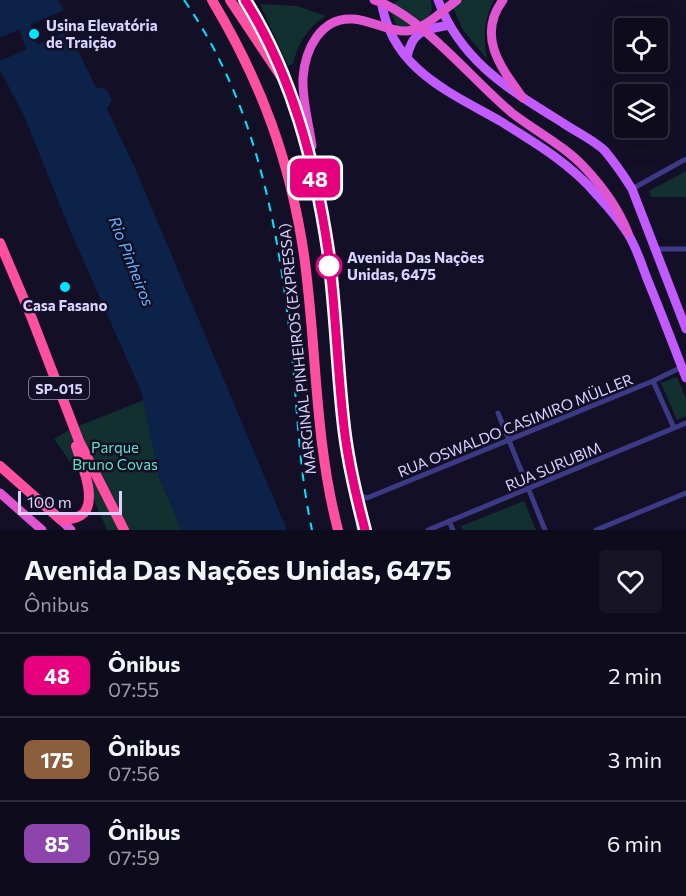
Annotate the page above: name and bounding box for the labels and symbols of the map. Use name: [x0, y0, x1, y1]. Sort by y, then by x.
place label: Usina Elevatória de Traição: [46, 16, 158, 51]
marker: Usina Elevatória de Traição: [27, 27, 41, 41]
line badge: 48: [288, 158, 342, 198]
water label: Rio Pinheiros: [105, 213, 159, 309]
street label: MARGINAL PINHEIROS (EXPRESSA): [275, 222, 319, 476]
place label: Avenida Das Nações Unidas, 6475: [347, 248, 484, 283]
marker: Avenida Das Nações Unidas, 6475: [316, 253, 342, 279]
marker: Casa Fasano: [58, 280, 72, 294]
place label: Casa Fasano: [23, 296, 107, 314]
street label: RUA OSWALDO CASIMIRO MÜLLER: [395, 369, 635, 481]
road number: SP-015: [29, 377, 89, 399]
park label: Parque Bruno Covas: [72, 438, 158, 473]
street label: RUA SURUBIM: [502, 438, 604, 494]
scale bar: [18, 488, 122, 516]

